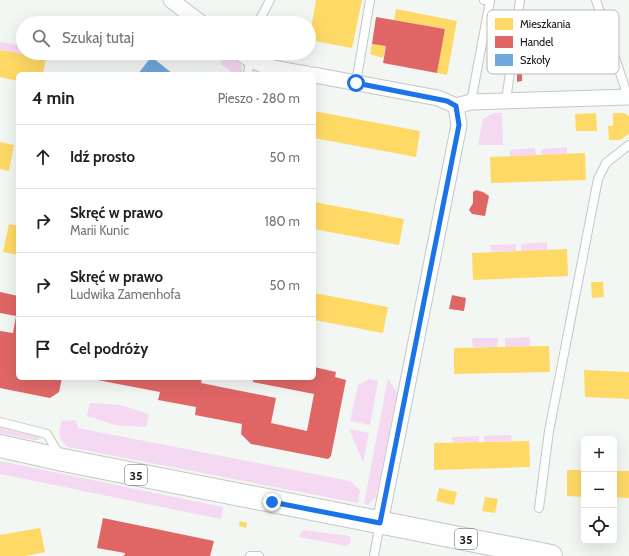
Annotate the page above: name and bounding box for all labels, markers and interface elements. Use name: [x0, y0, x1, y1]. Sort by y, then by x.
legend: [487, 10, 619, 74]
search box: [16, 16, 316, 60]
text: Mieszkania: [520, 17, 571, 31]
icon: search: [30, 27, 52, 49]
text: Szukaj tutaj: [62, 29, 134, 47]
text: Handel: [520, 35, 554, 49]
text: Szkoły: [520, 53, 551, 67]
route start: [347, 74, 365, 92]
text: 4 min: [32, 88, 75, 108]
text: Pieszo · 280 m: [218, 90, 300, 106]
icon: ahead: [32, 146, 54, 168]
text: Idź prosto: [70, 148, 135, 166]
text: 50 m: [270, 149, 300, 165]
text: Skręć w prawo: [70, 204, 163, 222]
icon: right: [32, 210, 54, 232]
text: 180 m: [264, 213, 300, 229]
text: Marii Kunic: [70, 222, 129, 238]
text: Skręć w prawo: [70, 268, 163, 286]
icon: right: [32, 274, 54, 296]
text: 50 m: [270, 277, 300, 293]
text: Ludwika Zamenhofa: [70, 286, 181, 302]
icon: arrive: [32, 338, 54, 360]
text: Cel podróży: [70, 340, 148, 358]
map controls: [581, 436, 617, 544]
button: +: [581, 436, 617, 472]
road number: 35: [125, 465, 147, 485]
button: −: [581, 472, 617, 508]
route end: [263, 493, 281, 511]
button: locate: [581, 508, 617, 544]
road number: 35: [455, 529, 477, 549]

